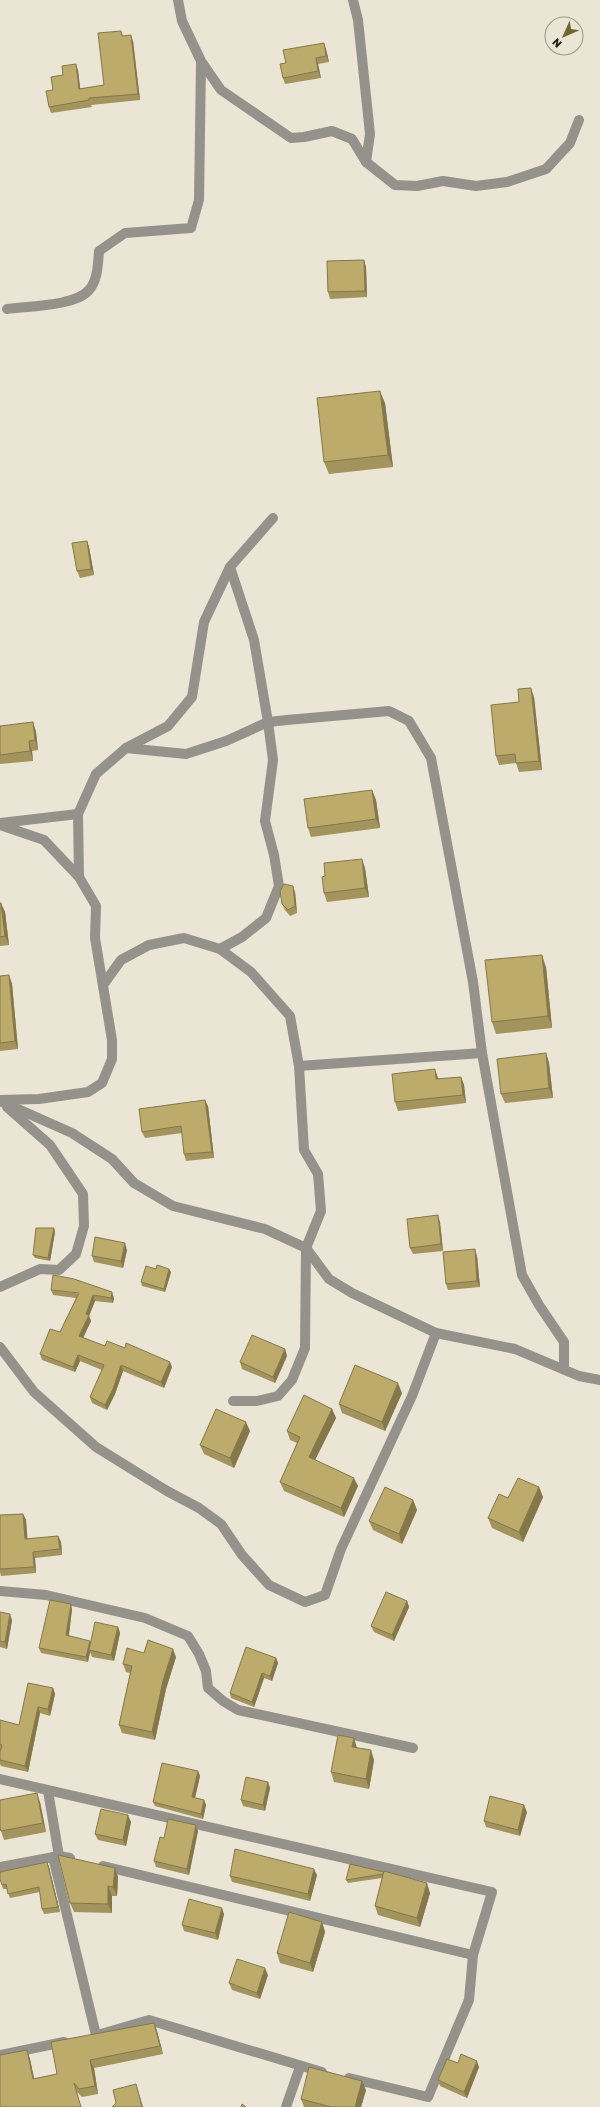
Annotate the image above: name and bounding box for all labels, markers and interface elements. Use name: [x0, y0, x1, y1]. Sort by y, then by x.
north arrow: [544, 16, 584, 56]
text: N: [550, 35, 565, 50]

